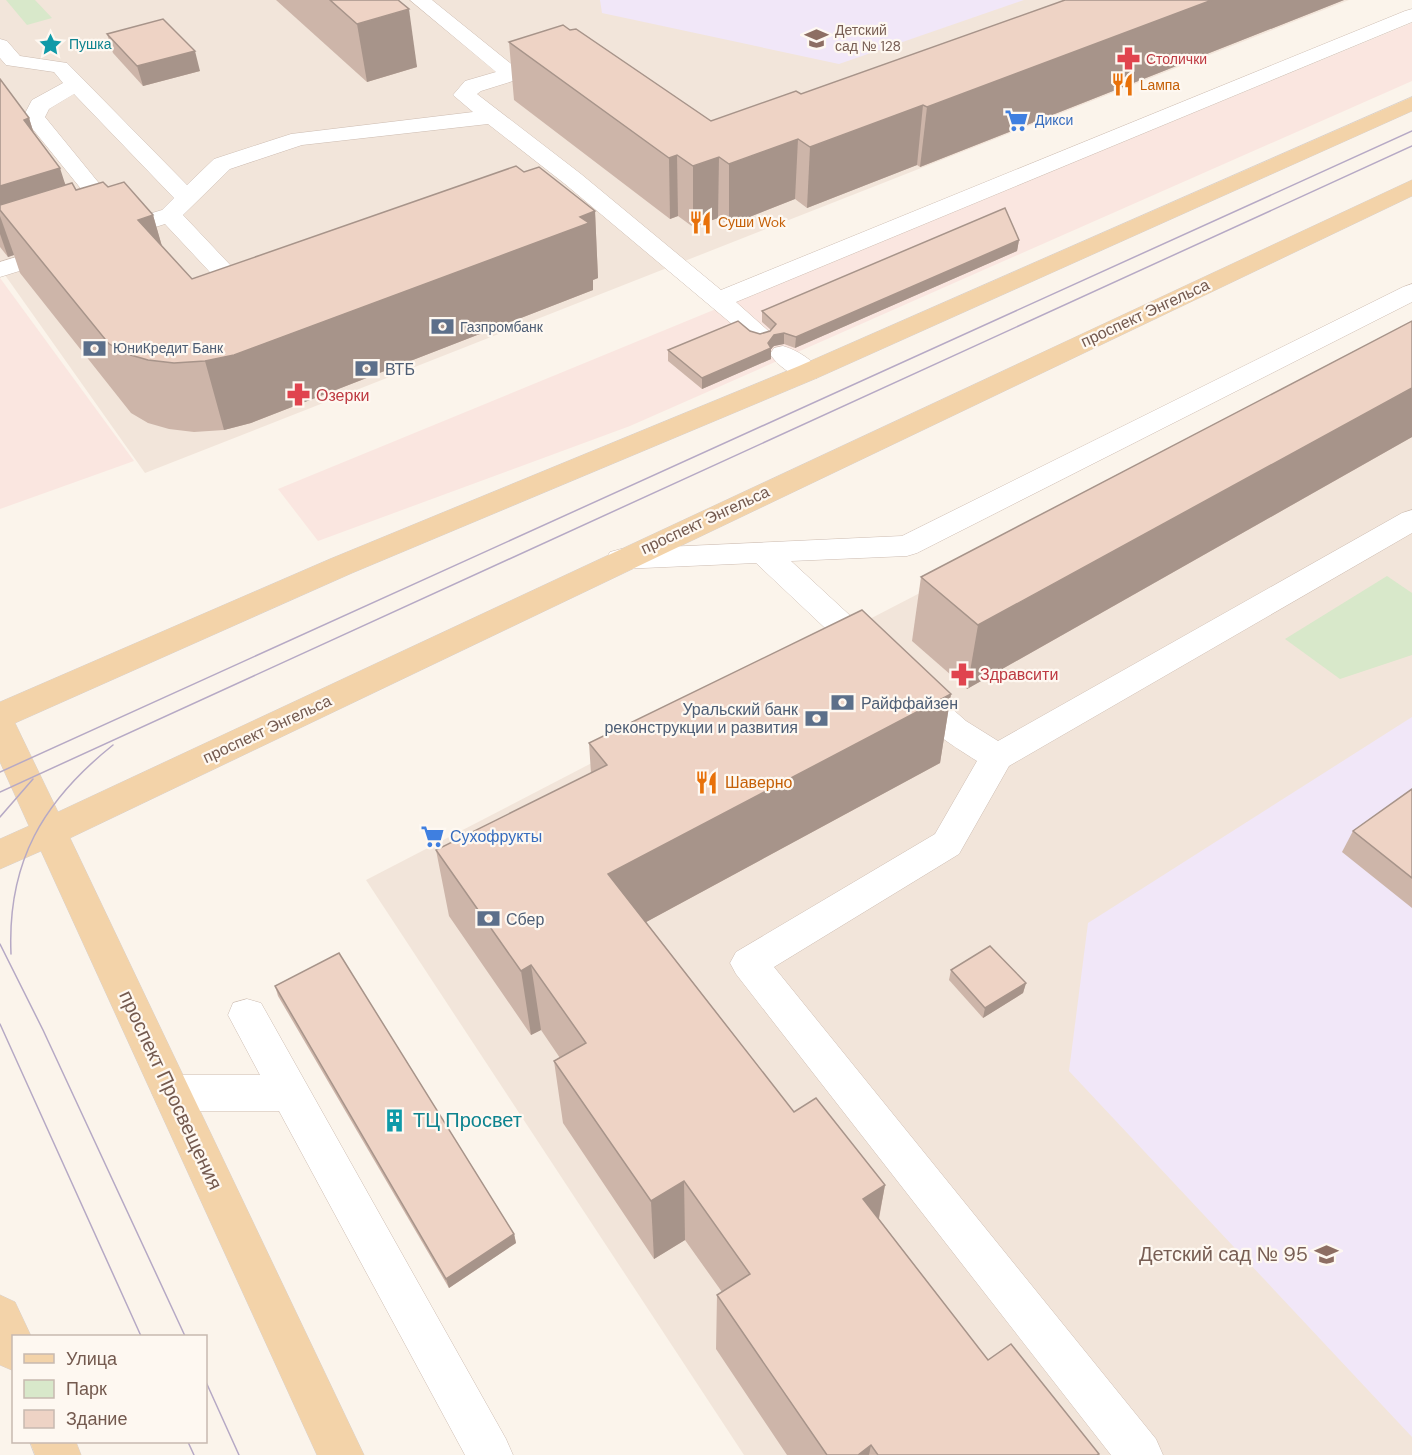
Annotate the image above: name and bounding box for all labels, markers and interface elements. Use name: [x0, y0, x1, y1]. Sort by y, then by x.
place label: Детский сад № 128: [835, 21, 901, 55]
school or university icon: Детский сад № 128: [804, 25, 830, 51]
place icon: Пушка: [38, 31, 64, 57]
place label: Пушка: [69, 35, 112, 53]
pharmacy icon: Столички: [1115, 46, 1141, 72]
place label: Столички: [1146, 50, 1207, 68]
restaurant icon: Lампа: [1109, 72, 1135, 98]
place label: Lампа: [1140, 76, 1180, 94]
supermarket icon: Дикси: [1004, 107, 1030, 133]
place label: Дикси: [1035, 111, 1073, 129]
restaurant icon: Суши Wok: [687, 209, 713, 235]
place label: Суши Wok: [718, 213, 786, 231]
street label: проспект Энгельса: [1077, 274, 1213, 352]
bank icon: Газпромбанк: [429, 314, 455, 340]
place label: Газпромбанк: [460, 318, 544, 336]
bank icon: ЮниКредит Банк: [82, 335, 108, 361]
place label: ЮниКредит Банк: [113, 339, 224, 357]
bank icon: ВТБ: [354, 356, 380, 382]
place label: ВТБ: [385, 359, 415, 380]
pharmacy icon: Озерки: [285, 382, 311, 408]
place label: Озерки: [316, 385, 369, 406]
street label: проспект Энгельса: [637, 481, 773, 559]
pharmacy icon: Здравсити: [949, 661, 975, 687]
place label: Здравсити: [980, 664, 1058, 685]
street label: проспект Энгельса: [199, 690, 335, 768]
bank icon: Райффайзен: [830, 690, 856, 716]
place label: Райффайзен: [861, 693, 958, 714]
place label: Уральский банк реконструкции и развития: [604, 699, 799, 738]
bank icon: Уральский банк реконструкции и развития: [803, 705, 829, 731]
restaurant icon: Шаверно: [694, 769, 720, 795]
place label: Шаверно: [725, 772, 793, 793]
supermarket icon: Сухофрукты: [419, 823, 445, 849]
place label: Сухофрукты: [450, 826, 542, 847]
bank icon: Сбер: [475, 906, 501, 932]
place label: Сбер: [506, 909, 544, 930]
street label: проспект Просвещения: [113, 986, 229, 1194]
building icon: ТЦ Просвет: [382, 1107, 408, 1133]
place label: ТЦ Просвет: [413, 1107, 522, 1133]
place label: Детский сад № 95: [1139, 1241, 1308, 1267]
school or university icon: Детский сад № 95: [1313, 1241, 1339, 1267]
legend: [12, 1335, 207, 1443]
text: Улица: [66, 1347, 118, 1371]
text: Парк: [66, 1377, 107, 1401]
text: Здание: [66, 1407, 127, 1431]

